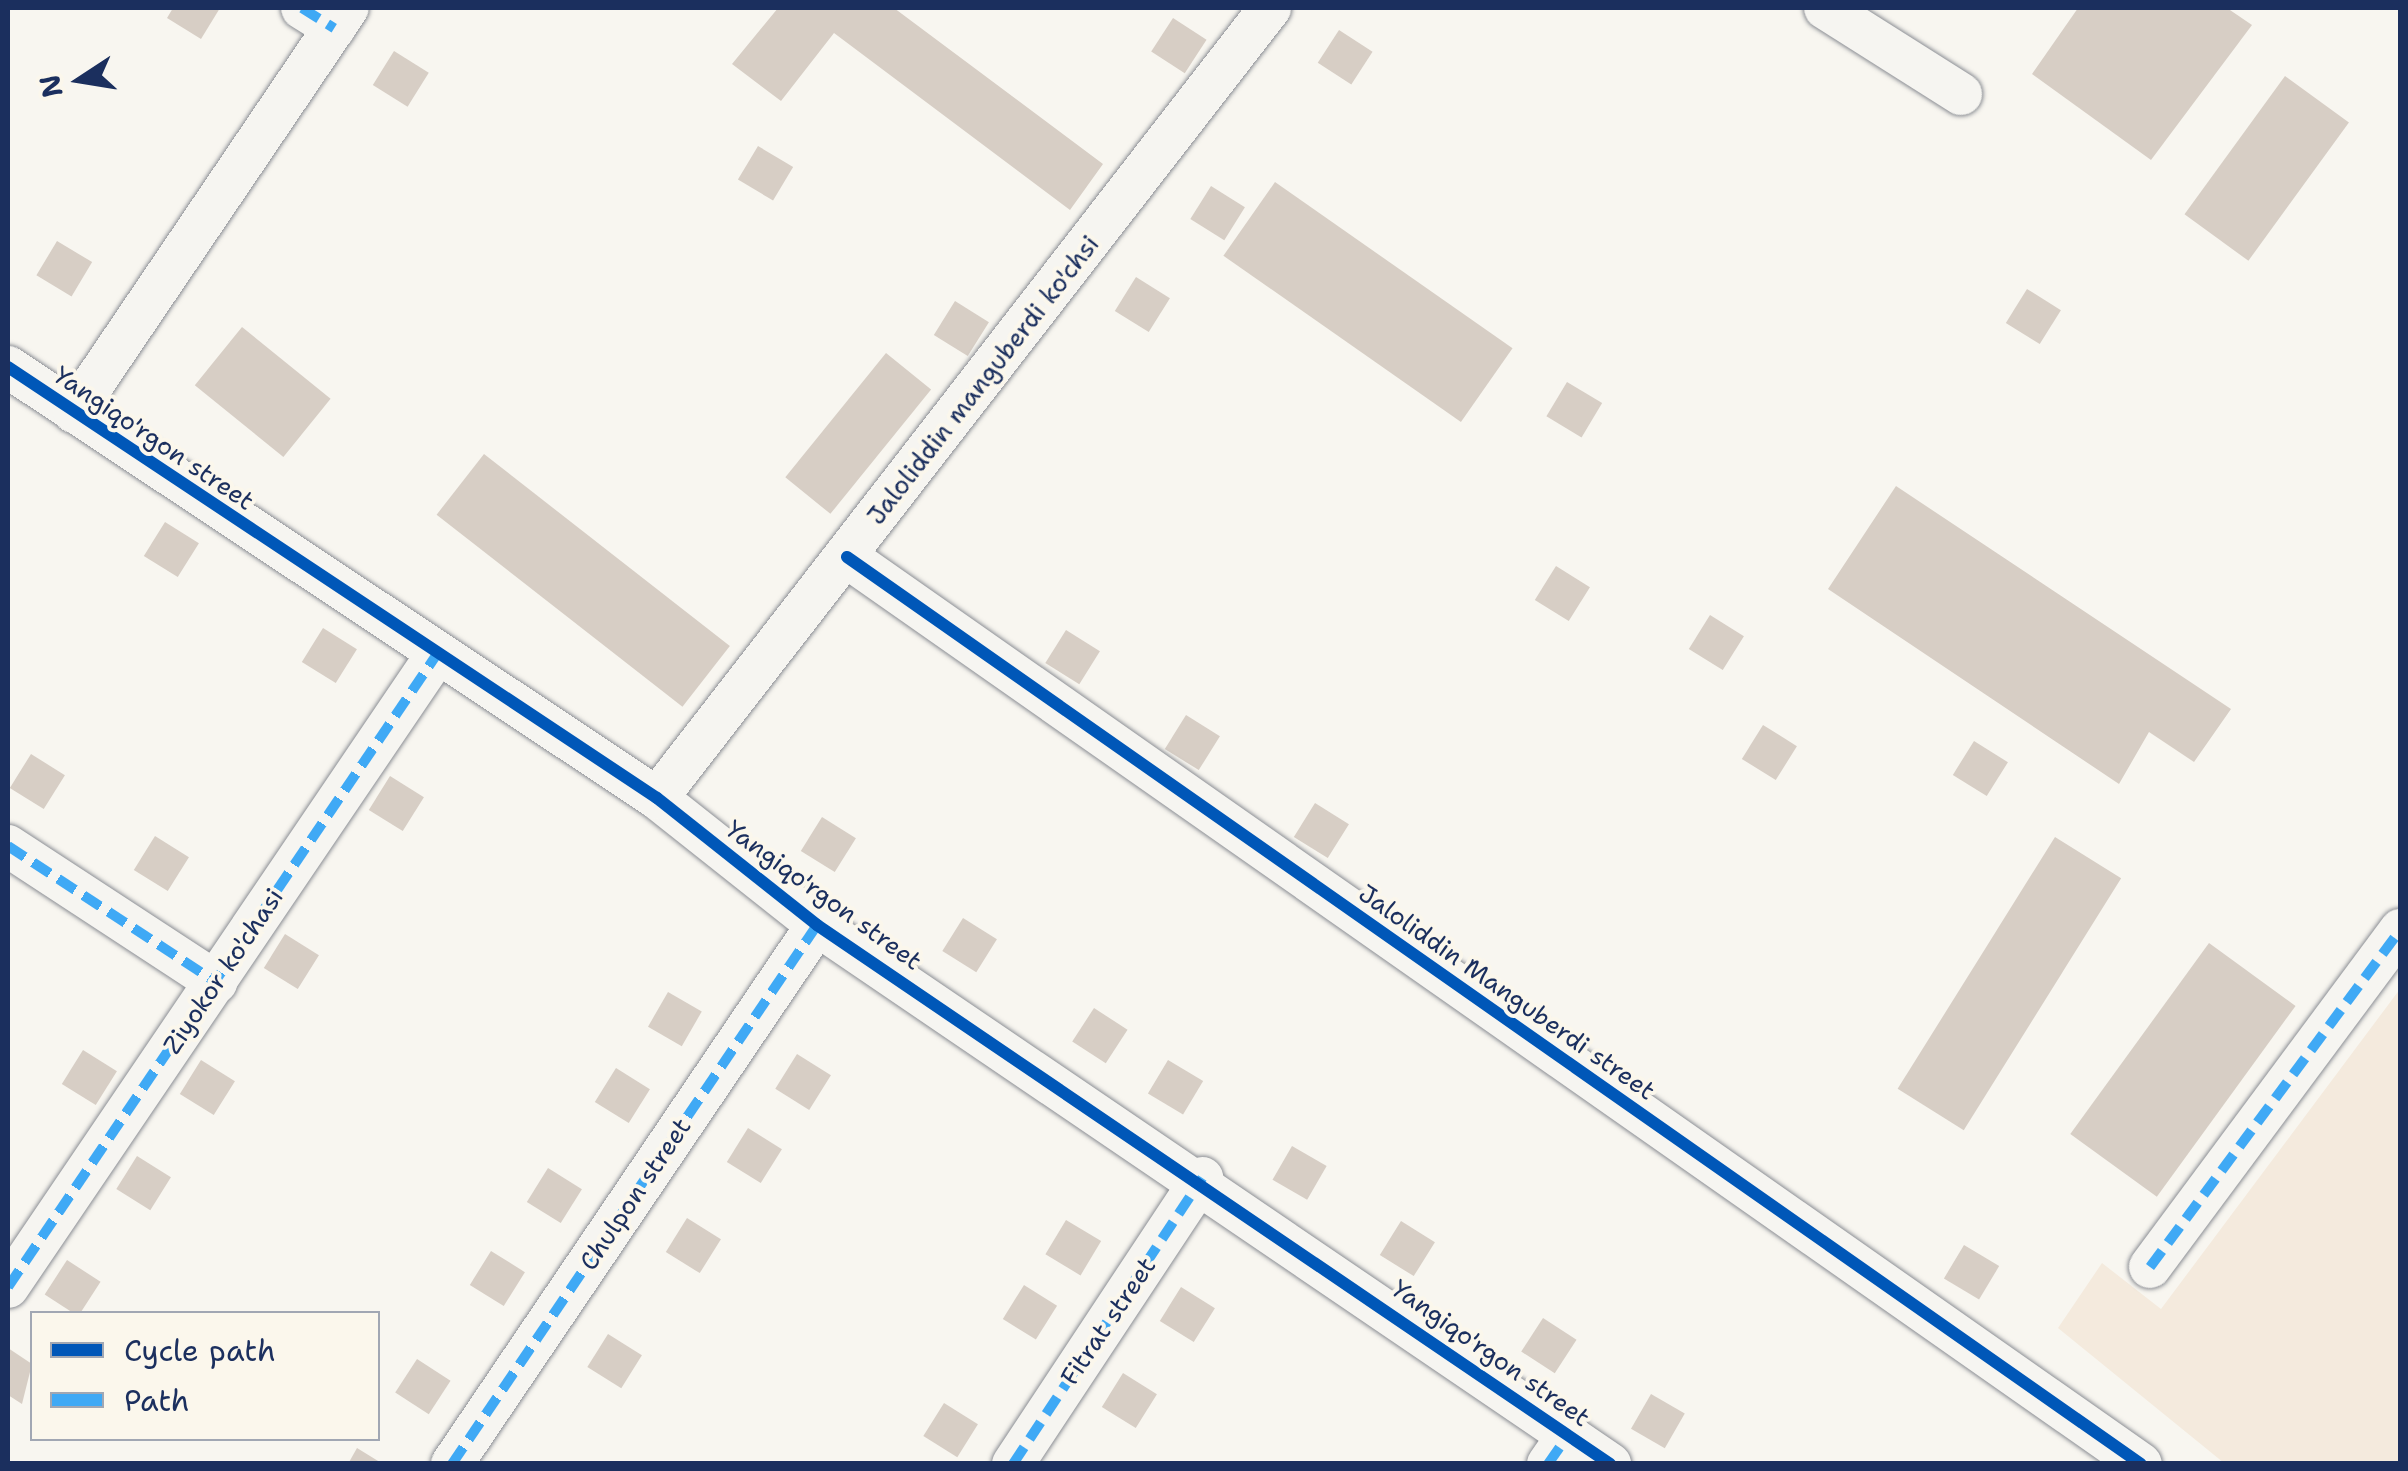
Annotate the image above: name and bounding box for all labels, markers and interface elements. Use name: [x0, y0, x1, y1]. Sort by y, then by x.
north arrow: [30, 30, 130, 130]
text: N: [30, 71, 72, 101]
street label: Jaloliddin manguberdi ko'chsi: [861, 230, 1105, 530]
street label: Yangiqo'rgon street: [48, 360, 260, 516]
street label: Yangiqo'rgon street: [720, 814, 928, 976]
street label: Jaloliddin Manguberdi street: [1353, 878, 1661, 1106]
street label: Ziyokor ko'chasi: [157, 883, 289, 1059]
street label: Chulpon street: [573, 1112, 697, 1276]
street label: Fitrat street: [1054, 1251, 1162, 1391]
street label: Yangiqo'rgon street: [1386, 1273, 1596, 1433]
legend: [30, 1311, 380, 1441]
text: Cycle path: [124, 1330, 276, 1371]
text: Path: [124, 1380, 190, 1421]

